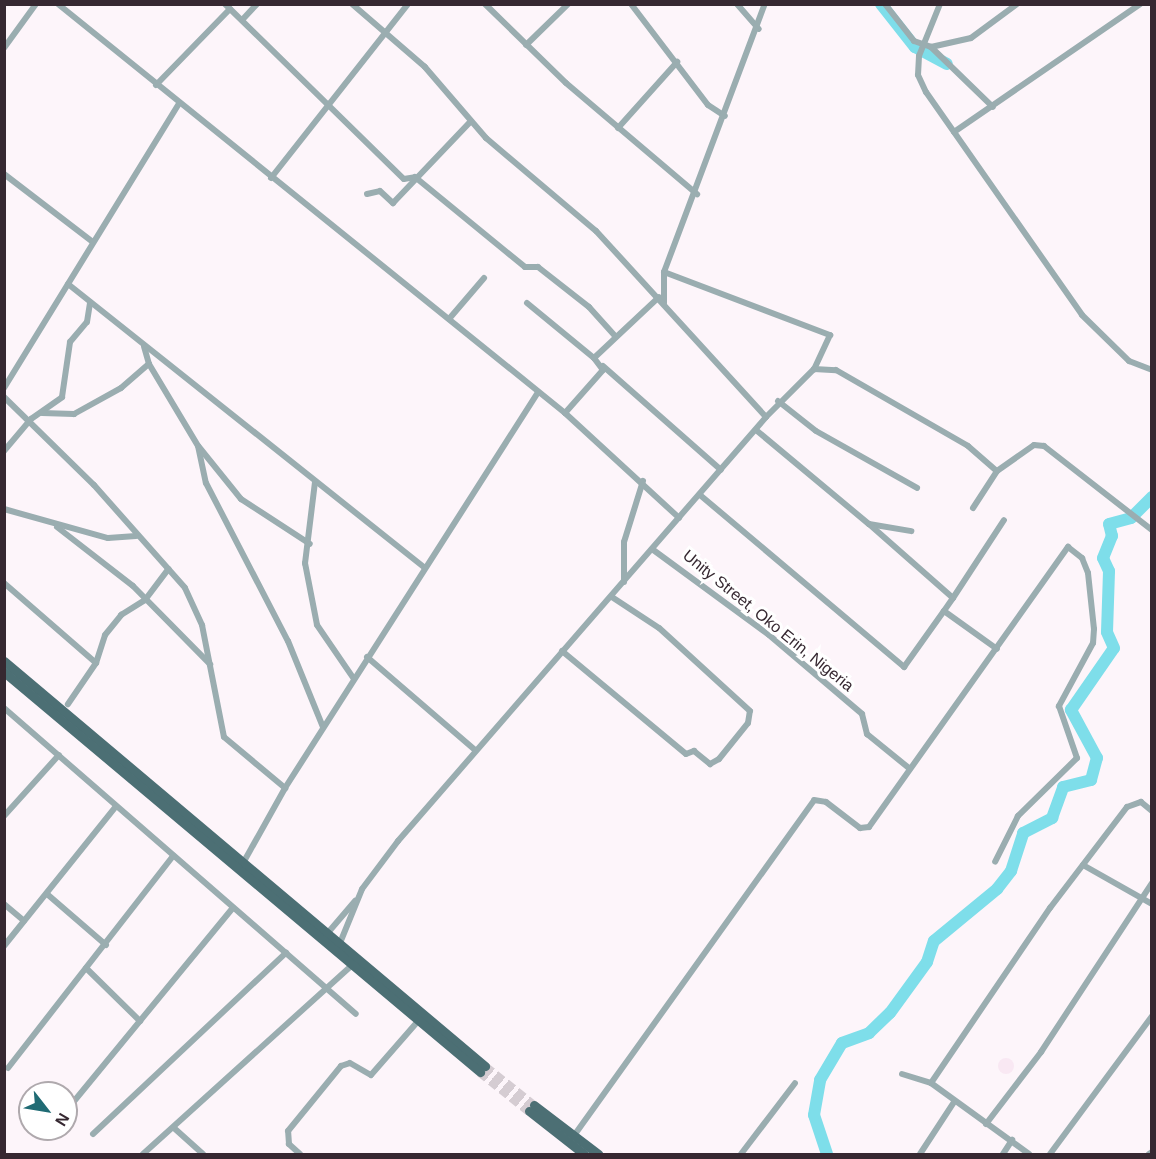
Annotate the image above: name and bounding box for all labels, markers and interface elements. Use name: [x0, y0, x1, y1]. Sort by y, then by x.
street label: Unity Street, Oko Erin, Nigeria: [679, 546, 857, 696]
north arrow: [18, 1081, 78, 1141]
text: N: [52, 1110, 72, 1129]

